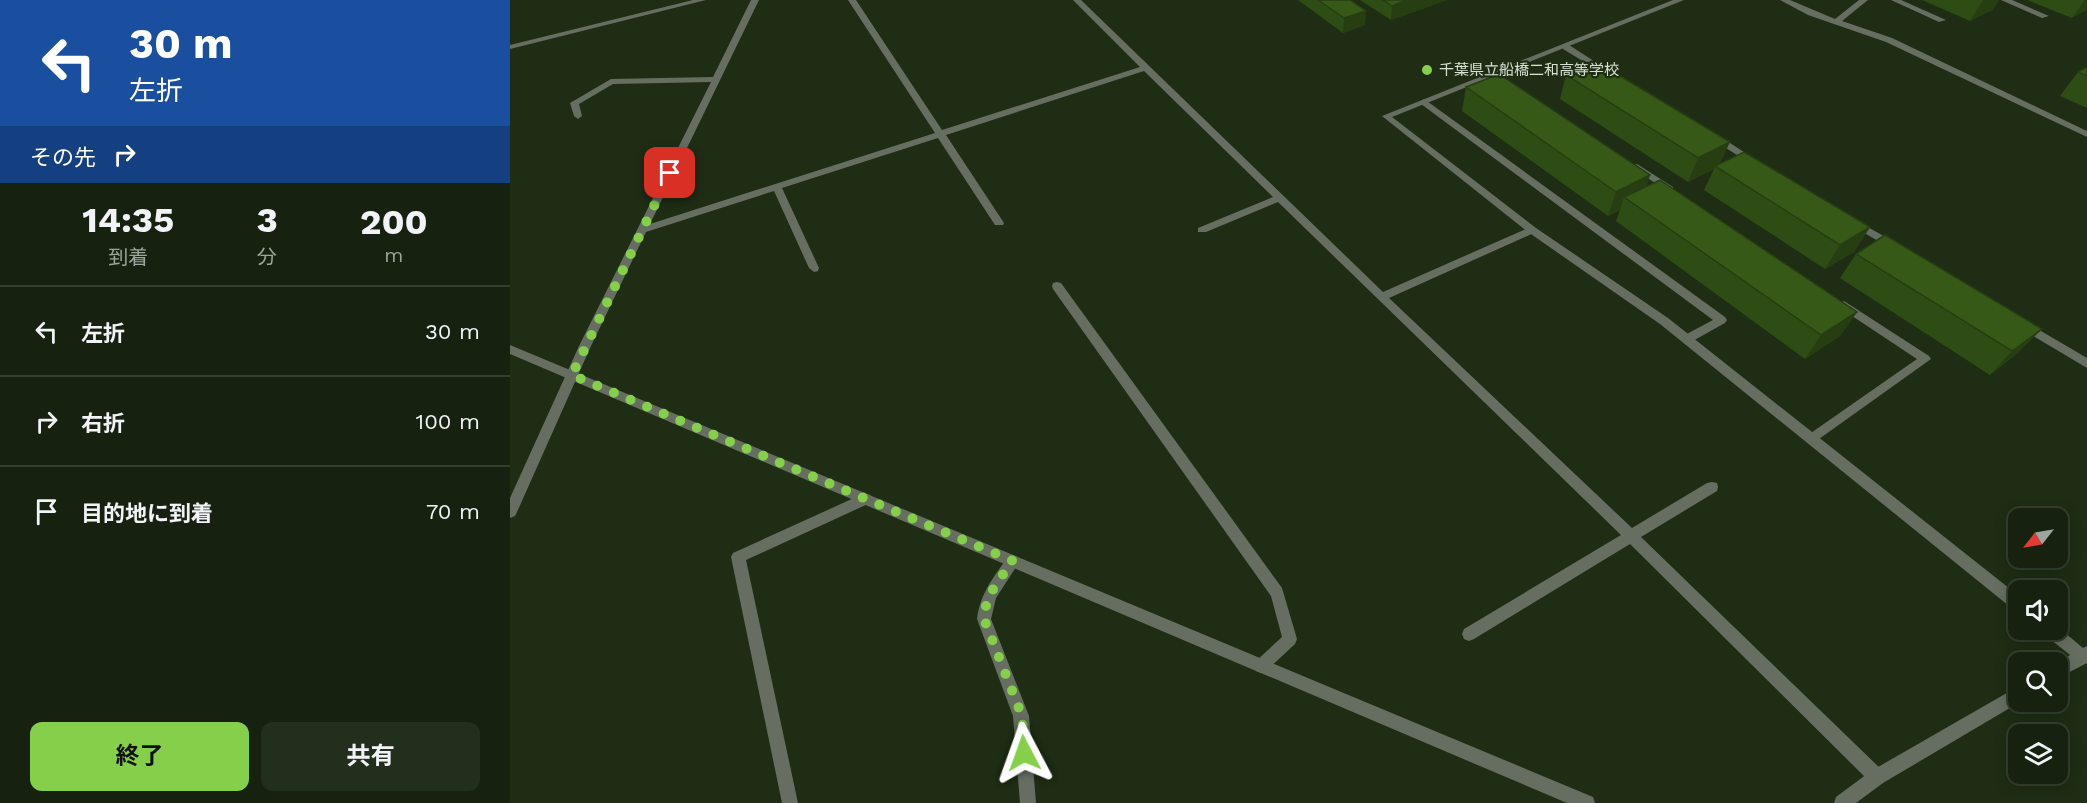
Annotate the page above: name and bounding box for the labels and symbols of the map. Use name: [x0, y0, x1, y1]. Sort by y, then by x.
place label: 千葉県立船橋二和高等学校: [1439, 61, 1619, 79]
marker: 千葉県立船橋二和高等学校: [1420, 63, 1434, 77]
pin: [644, 147, 695, 198]
north arrow: [2008, 508, 2068, 568]
position arrow: [992, 721, 1056, 785]

